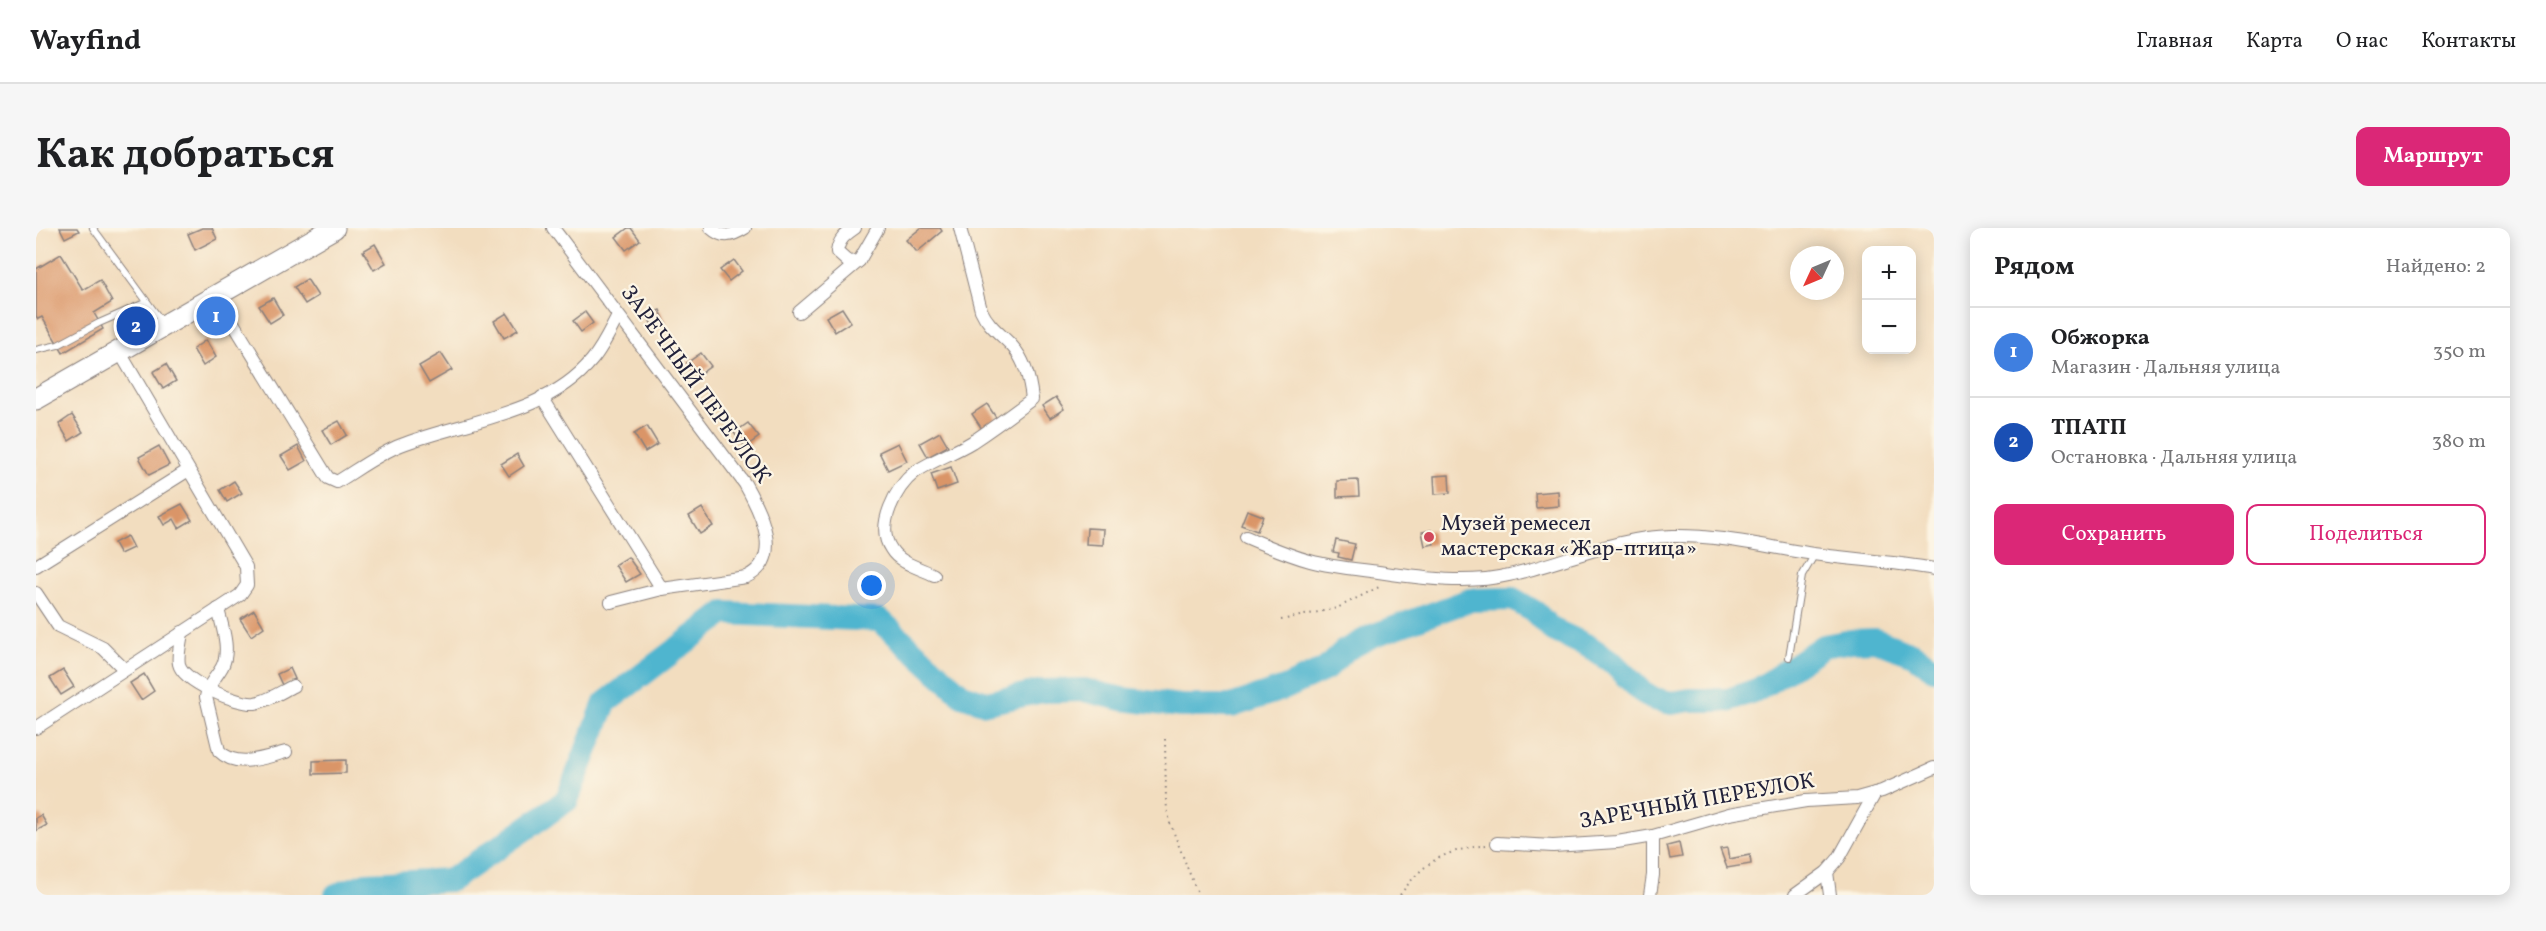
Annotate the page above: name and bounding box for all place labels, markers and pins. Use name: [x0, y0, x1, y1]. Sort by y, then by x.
pin: 1: [196, 294, 236, 338]
pin: 2: [116, 304, 156, 348]
place label: Музей ремесел мастерская «Жар-птица»: [1441, 509, 1697, 565]
marker: Музей ремесел мастерская «Жар-птица»: [1422, 530, 1436, 544]

